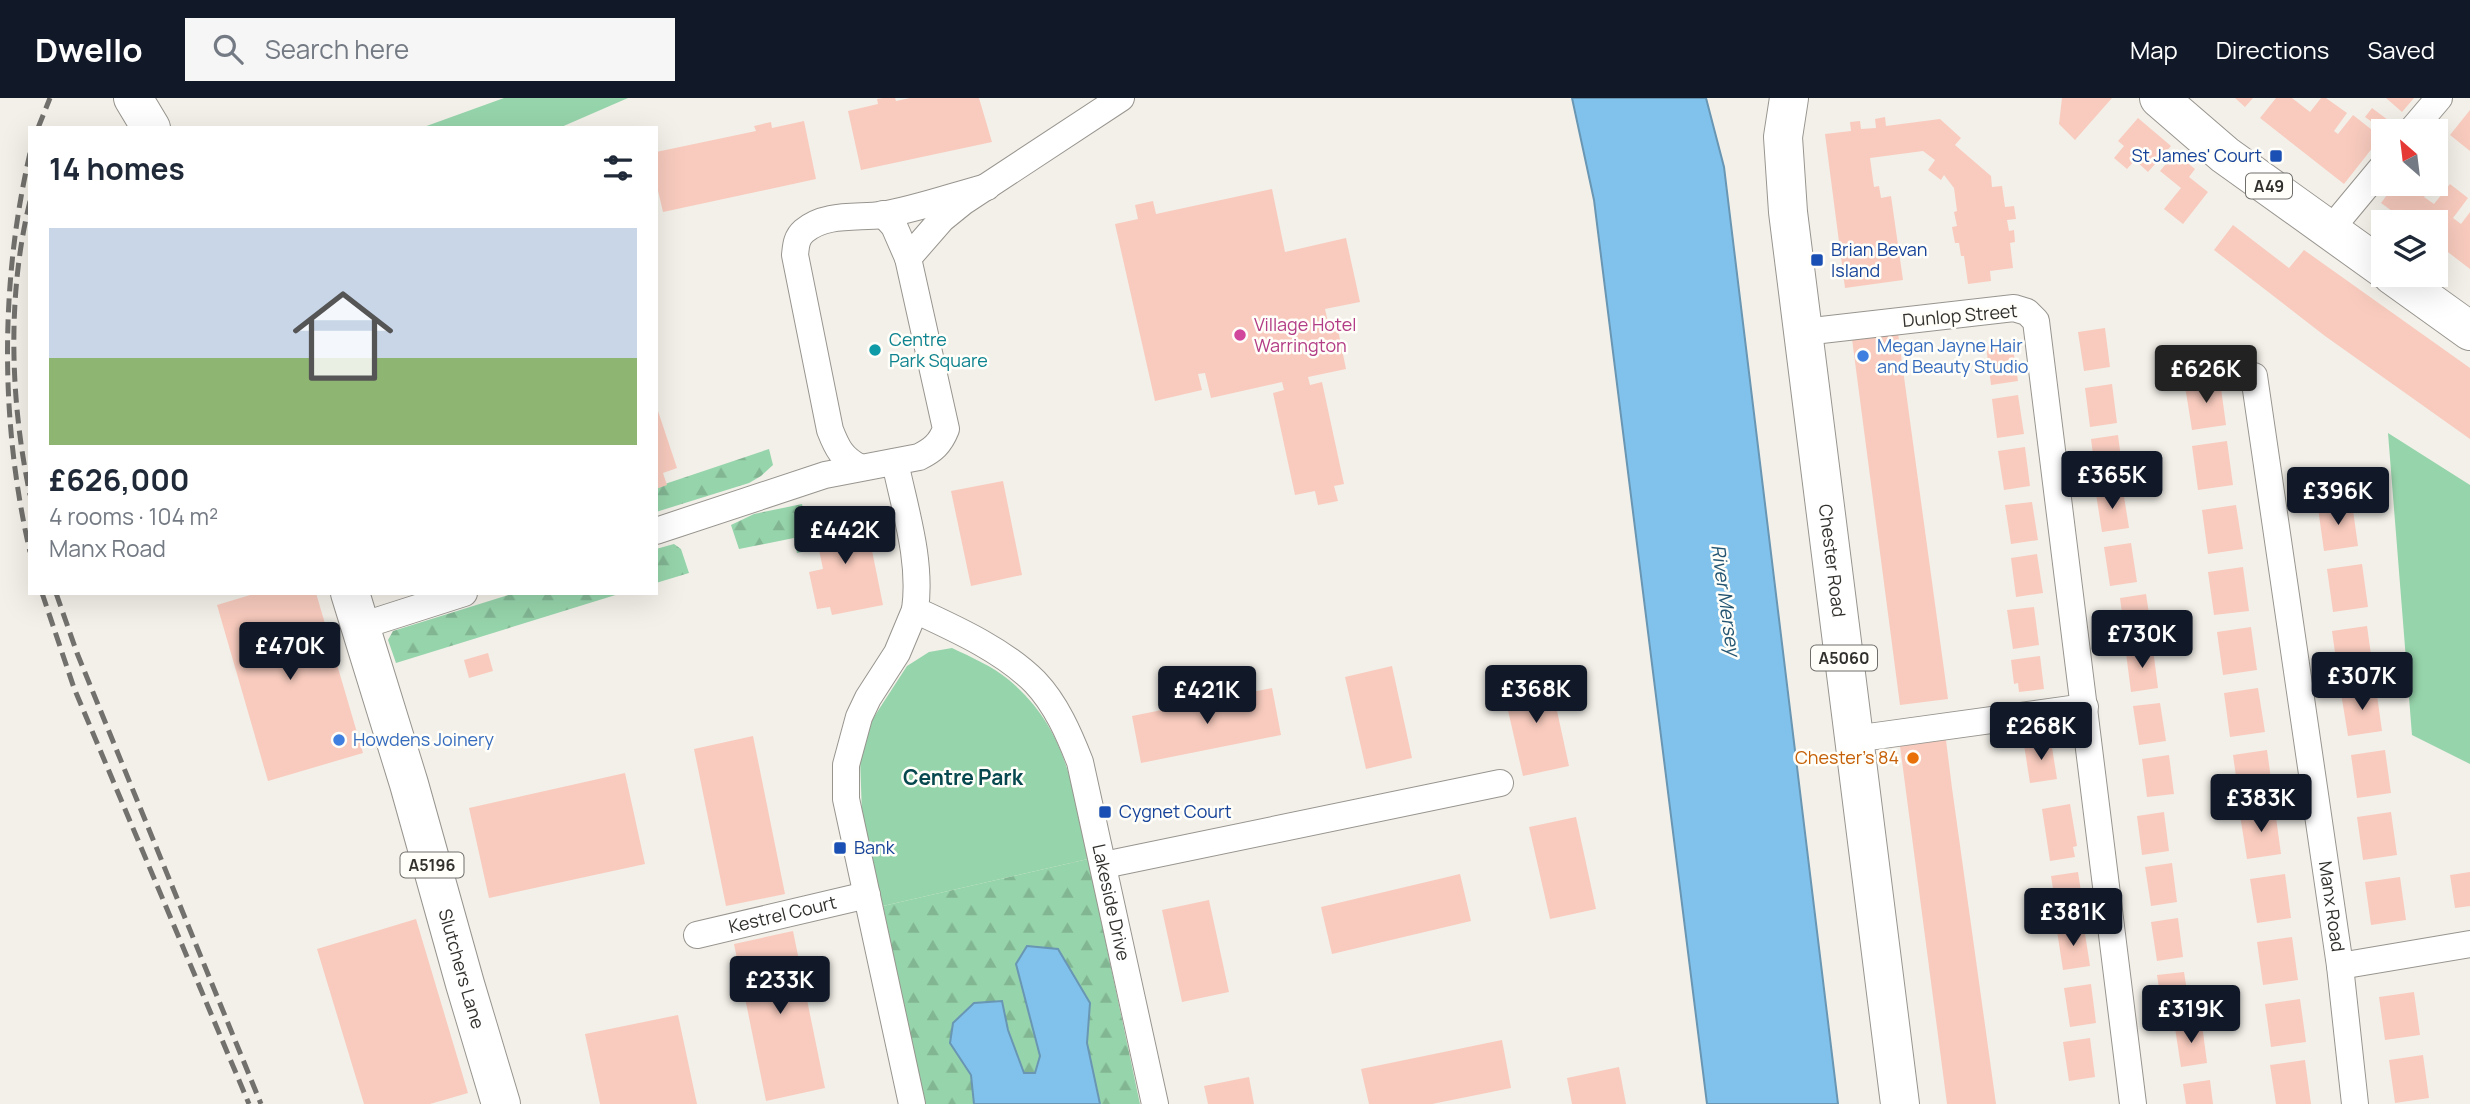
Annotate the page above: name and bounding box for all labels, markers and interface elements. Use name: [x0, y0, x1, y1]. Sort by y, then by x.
search box: [185, 18, 675, 81]
text: Dwello: [35, 27, 143, 72]
icon: search: [209, 30, 247, 68]
text: Search here: [265, 31, 409, 67]
text: Map: [2130, 33, 2178, 66]
text: Directions: [2216, 33, 2329, 66]
text: Saved: [2367, 33, 2435, 66]
north arrow: [2371, 119, 2448, 196]
map controls: [2371, 119, 2448, 287]
place label: St James' Court: [2132, 143, 2262, 167]
text: 14 homes: [49, 148, 185, 189]
marker: St James' Court: [2268, 148, 2284, 164]
icon: filters: [599, 149, 637, 187]
road number: A49: [2246, 174, 2292, 198]
button: layers: [2371, 210, 2448, 287]
place label: Brian Bevan Island: [1831, 237, 1928, 282]
marker: Brian Bevan Island: [1809, 252, 1825, 268]
icon: home: [280, 273, 406, 399]
street label: Dunlop Street: [1901, 298, 2018, 332]
place label: Village Hotel Warrington: [1254, 312, 1356, 357]
place label: Centre Park Square: [889, 327, 988, 372]
marker: Village Hotel Warrington: [1232, 327, 1248, 343]
place label: Megan Jayne Hair and Beauty Studio: [1877, 333, 2029, 378]
marker: Centre Park Square: [867, 342, 883, 358]
pin: £626K: [2157, 345, 2255, 405]
marker: Megan Jayne Hair and Beauty Studio: [1855, 348, 1871, 364]
text: £626K: [2171, 352, 2241, 384]
pin: £365K: [2063, 452, 2161, 511]
text: £365K: [2077, 458, 2147, 490]
text: £626,000: [49, 459, 190, 500]
pin: £396K: [2289, 468, 2387, 527]
text: £396K: [2303, 474, 2373, 506]
text: 4 rooms · 104 m²: [49, 500, 218, 532]
street label: Chester Road: [1814, 503, 1852, 618]
pin: £442K: [796, 506, 894, 566]
text: £442K: [810, 513, 880, 545]
text: Manx Road: [49, 532, 166, 564]
water label: River Mersey: [1705, 543, 1747, 660]
pin: £730K: [2093, 610, 2191, 670]
text: £730K: [2108, 617, 2176, 649]
pin: £470K: [241, 622, 339, 682]
text: £470K: [255, 629, 325, 661]
road number: A5060: [1811, 646, 1877, 670]
pin: £307K: [2313, 652, 2411, 712]
text: £307K: [2328, 659, 2396, 691]
pin: £421K: [1158, 666, 1256, 726]
pin: £368K: [1487, 666, 1585, 725]
text: £368K: [1501, 672, 1571, 704]
text: £421K: [1174, 673, 1240, 705]
pin: £268K: [1992, 702, 2090, 762]
text: £268K: [2006, 709, 2076, 741]
place label: Howdens Joinery: [353, 727, 494, 751]
marker: Howdens Joinery: [331, 732, 347, 748]
place label: Chester's 84: [1795, 745, 1899, 769]
marker: Chester's 84: [1905, 750, 1921, 766]
district label: Centre Park: [903, 763, 1024, 791]
pin: £383K: [2212, 774, 2310, 834]
text: £383K: [2227, 781, 2295, 813]
place label: Cygnet Court: [1119, 799, 1232, 823]
marker: Cygnet Court: [1097, 804, 1113, 820]
place label: Bank: [854, 835, 896, 859]
marker: Bank: [832, 840, 848, 856]
street label: Lakeside Drive: [1087, 842, 1136, 963]
road number: A5196: [400, 852, 464, 878]
street label: Manx Road: [2314, 859, 2351, 953]
pin: £381K: [2024, 888, 2122, 948]
street label: Kestrel Court: [726, 890, 839, 938]
text: £381K: [2040, 895, 2106, 927]
street label: Slutchers Lane: [434, 906, 491, 1031]
pin: £233K: [731, 956, 829, 1016]
text: £233K: [746, 963, 814, 995]
pin: £319K: [2142, 986, 2240, 1045]
text: £319K: [2158, 992, 2224, 1024]

